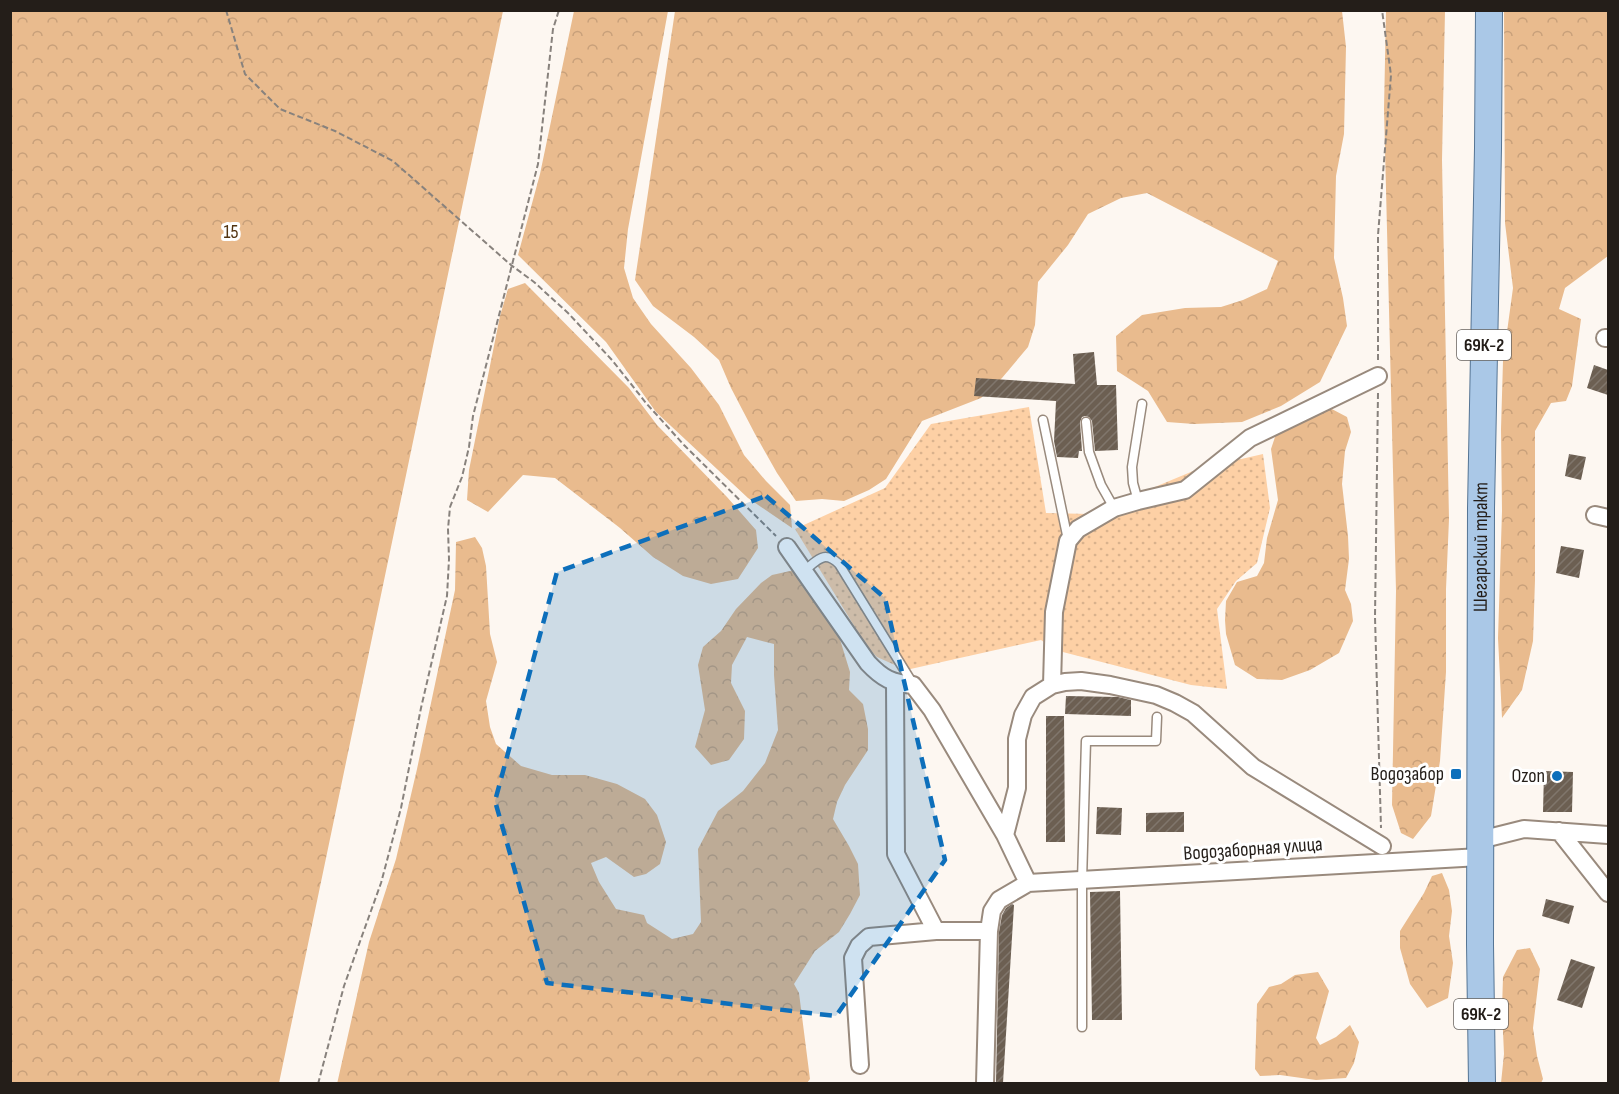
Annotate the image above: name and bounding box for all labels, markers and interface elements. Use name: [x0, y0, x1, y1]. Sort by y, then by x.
park label: 15: [223, 220, 239, 244]
road number: 69К-2: [1457, 330, 1511, 360]
street label: Шегарский тракт: [1469, 482, 1494, 612]
place label: Водозабор: [1371, 762, 1444, 786]
place label: Ozon: [1511, 764, 1545, 788]
marker: Водозабор: [1449, 767, 1463, 781]
marker: Ozon: [1550, 769, 1564, 783]
street label: Водозаборная улица: [1183, 832, 1323, 866]
road number: 69К-2: [1454, 999, 1508, 1029]

